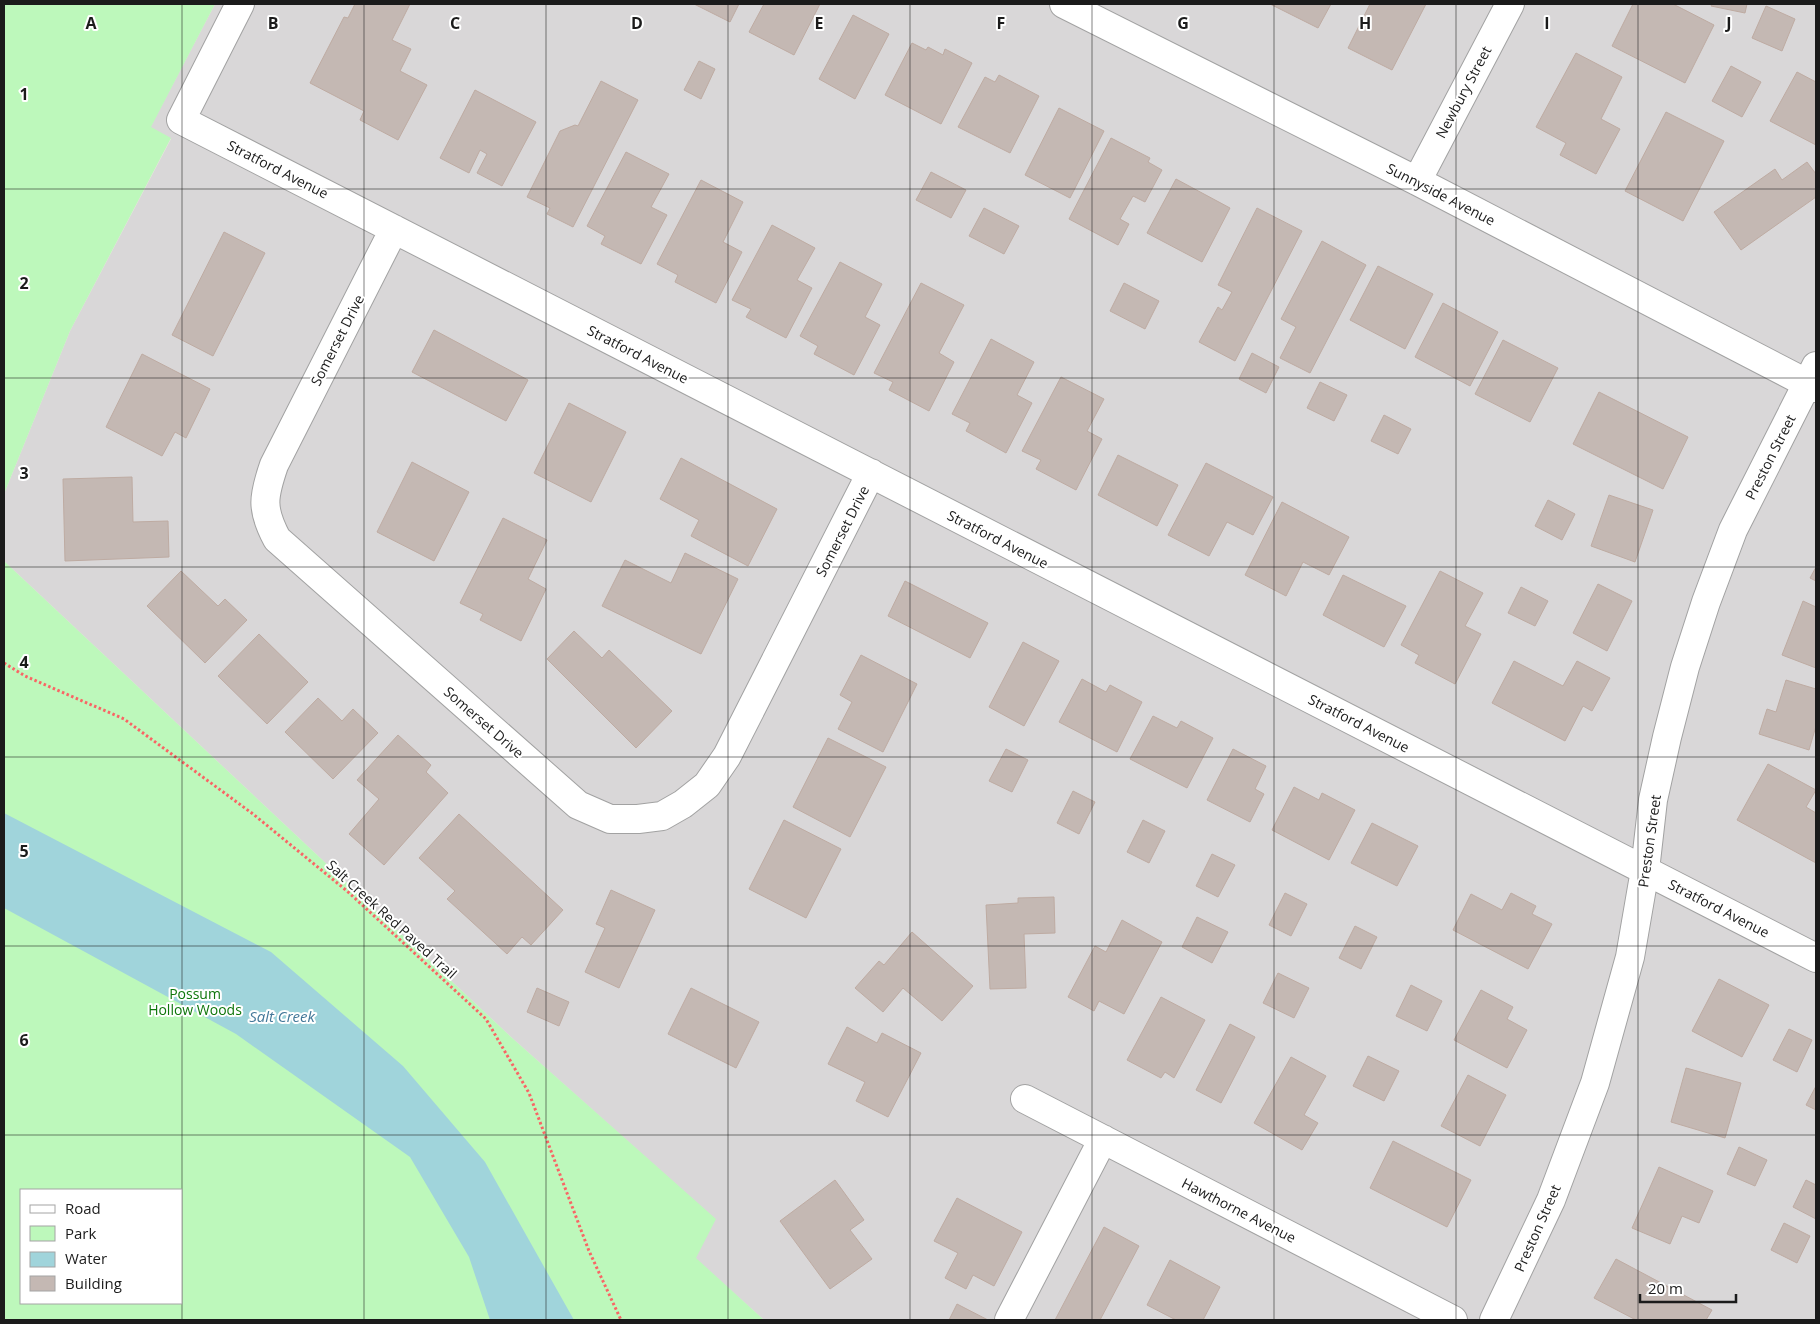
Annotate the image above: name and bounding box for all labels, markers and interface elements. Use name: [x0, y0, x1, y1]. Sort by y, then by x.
text: A: [85, 12, 97, 34]
text: B: [268, 12, 278, 34]
text: C: [450, 12, 460, 34]
text: D: [631, 12, 643, 34]
text: E: [815, 12, 824, 34]
text: F: [997, 12, 1005, 34]
text: G: [1177, 12, 1189, 34]
text: H: [1359, 12, 1371, 34]
text: I: [1544, 12, 1550, 34]
text: J: [1724, 12, 1732, 34]
street label: Newbury Street: [1431, 43, 1495, 141]
text: 1: [19, 83, 29, 105]
street label: Stratford Avenue: [224, 135, 332, 203]
street label: Sunnyside Avenue: [1383, 158, 1499, 230]
text: 2: [19, 272, 29, 294]
street label: Somerset Drive: [306, 291, 368, 389]
street label: Stratford Avenue: [584, 320, 692, 388]
street label: Preston Street: [1740, 411, 1800, 503]
text: 3: [19, 462, 29, 484]
street label: Somerset Drive: [811, 482, 873, 580]
street label: Stratford Avenue: [944, 505, 1052, 573]
text: 4: [19, 651, 29, 673]
street label: Somerset Drive: [440, 682, 528, 762]
street label: Stratford Avenue: [1305, 689, 1413, 757]
street label: Preston Street: [1633, 793, 1665, 889]
text: 5: [19, 840, 29, 862]
street label: Salt Creek Red Paved Trail: [323, 855, 461, 983]
street label: Stratford Avenue: [1665, 874, 1773, 942]
park label: Possum Hollow Woods: [148, 984, 242, 1019]
water label: Salt Creek: [249, 1006, 316, 1026]
text: 6: [19, 1029, 29, 1051]
street label: Hawthorne Avenue: [1179, 1173, 1299, 1247]
street label: Preston Street: [1509, 1181, 1565, 1275]
legend: [20, 1189, 182, 1304]
text: Road: [65, 1198, 101, 1218]
text: Park: [65, 1223, 96, 1243]
text: Water: [65, 1248, 107, 1268]
scale bar: [1640, 1272, 1736, 1304]
text: Building: [65, 1273, 122, 1293]
text: 20 m: [1648, 1278, 1683, 1298]

